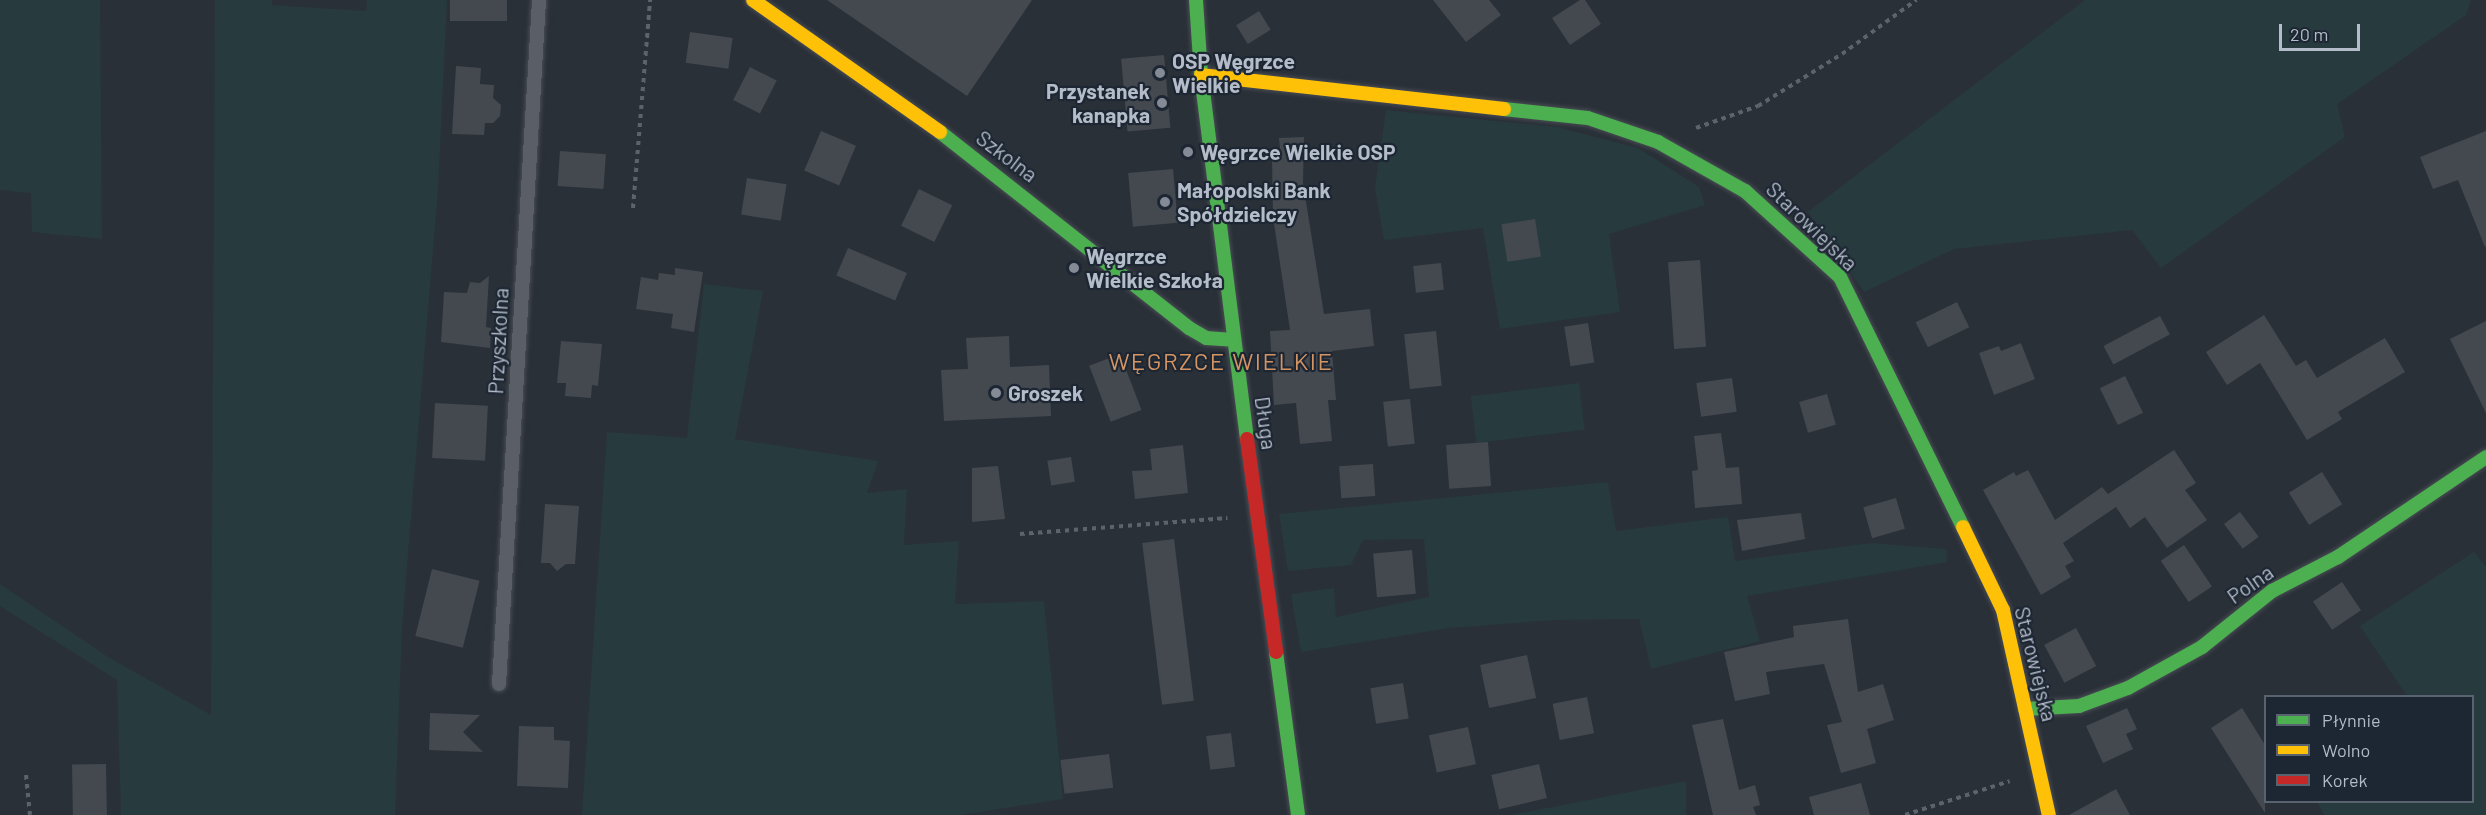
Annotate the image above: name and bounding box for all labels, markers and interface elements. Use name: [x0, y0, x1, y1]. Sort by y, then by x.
scale bar: [2282, 12, 2363, 50]
text: 20 m: [2290, 23, 2328, 45]
place label: OSP Węgrzce Wielkie: [1172, 48, 1295, 98]
marker: OSP Węgrzce Wielkie: [1153, 66, 1167, 80]
place label: Przystanek kanapka: [1046, 78, 1150, 128]
marker: Przystanek kanapka: [1155, 96, 1169, 110]
street label: Szkolna: [971, 125, 1043, 187]
place label: Węgrzce Wielkie OSP: [1200, 139, 1396, 165]
marker: Węgrzce Wielkie OSP: [1181, 145, 1195, 159]
street label: Starowiejska: [1761, 176, 1863, 276]
place label: Małopolski Bank Spółdzielczy: [1177, 177, 1331, 227]
marker: Małopolski Bank Spółdzielczy: [1158, 195, 1172, 209]
place label: Węgrzce Wielkie Szkoła: [1086, 243, 1223, 293]
marker: Węgrzce Wielkie Szkoła: [1067, 261, 1081, 275]
street label: Przyszkolna: [483, 287, 513, 395]
district label: WĘGRZCE WIELKIE: [1108, 347, 1334, 375]
place label: Groszek: [1008, 380, 1083, 406]
marker: Groszek: [989, 386, 1003, 400]
street label: Długa: [1250, 395, 1282, 451]
street label: Polna: [2222, 559, 2278, 609]
street label: Starowiejska: [2010, 604, 2062, 724]
legend: [2264, 695, 2474, 803]
text: Płynnie: [2322, 709, 2381, 731]
text: Wolno: [2322, 739, 2370, 761]
text: Korek: [2322, 769, 2368, 791]

